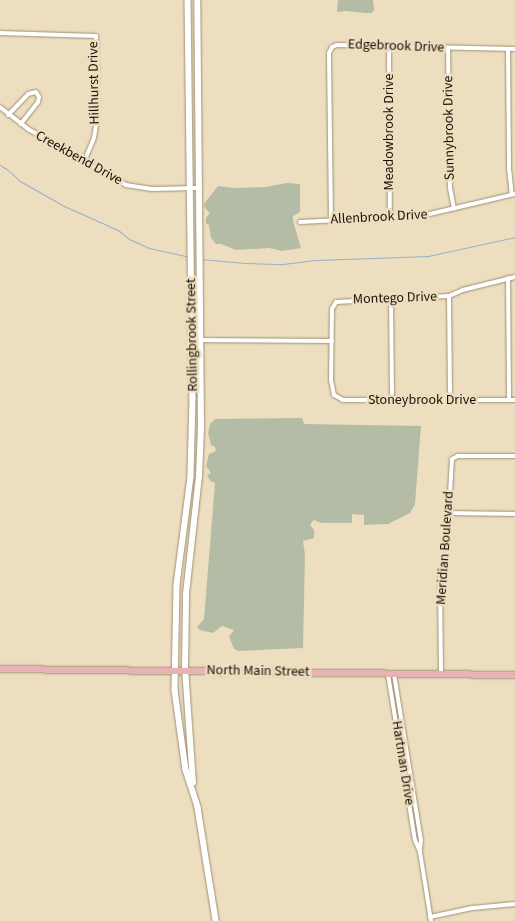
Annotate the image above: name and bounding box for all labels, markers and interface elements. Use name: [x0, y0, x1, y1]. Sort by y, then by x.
street label: Edgebrook Drive: [347, 36, 445, 56]
street label: Hillhurst Drive: [85, 41, 103, 125]
street label: Meadowbrook Drive: [381, 73, 397, 191]
street label: Sunnybrook Drive: [440, 76, 458, 180]
street label: Creekbend Drive: [33, 127, 125, 189]
street label: Allenbrook Drive: [330, 206, 428, 228]
street label: Rollingbrook Street: [183, 278, 201, 392]
street label: Montego Drive: [353, 288, 437, 308]
street label: Stoneybrook Drive: [368, 392, 476, 408]
street label: Meridian Boulevard: [433, 491, 457, 605]
street label: North Main Street: [206, 662, 310, 680]
street label: Hartman Drive: [388, 720, 418, 806]

